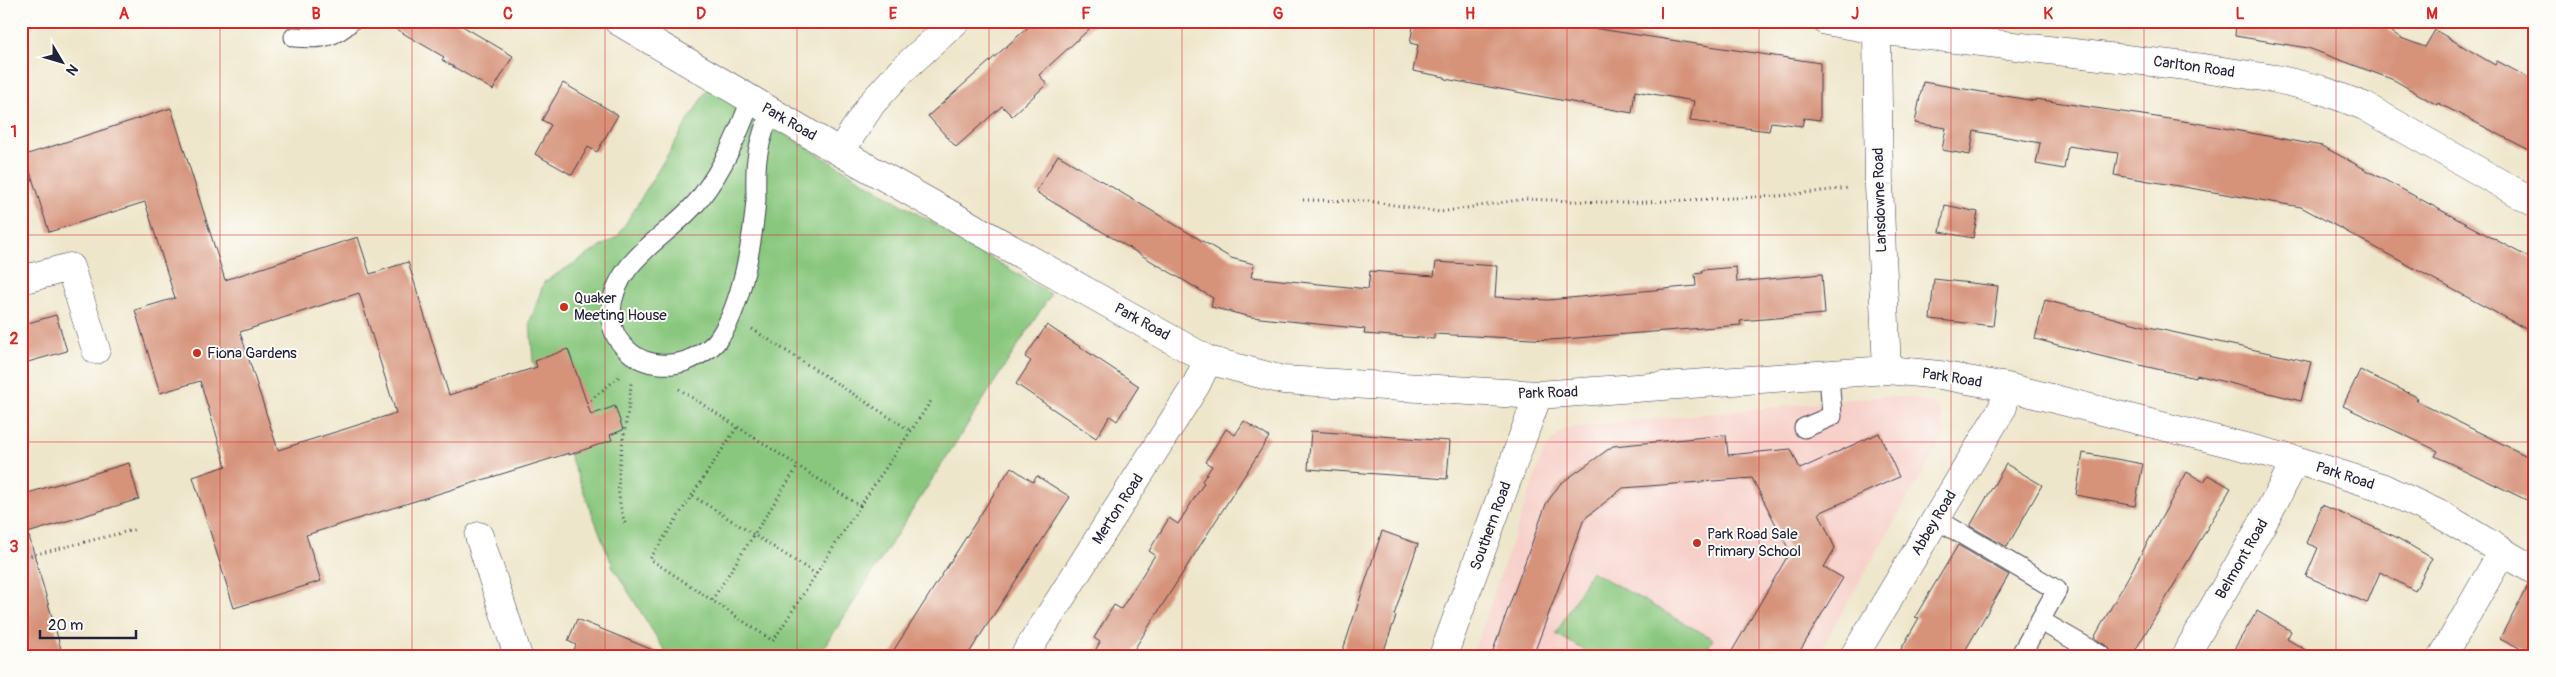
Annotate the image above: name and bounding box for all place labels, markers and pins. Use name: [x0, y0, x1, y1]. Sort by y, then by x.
place label: Quaker Meeting House: [574, 289, 667, 325]
marker: Quaker Meeting House: [558, 301, 570, 313]
place label: Fiona Gardens: [207, 344, 297, 363]
marker: Fiona Gardens: [191, 347, 203, 359]
place label: Park Road Sale Primary School: [1707, 525, 1801, 561]
marker: Park Road Sale Primary School: [1691, 537, 1703, 549]

